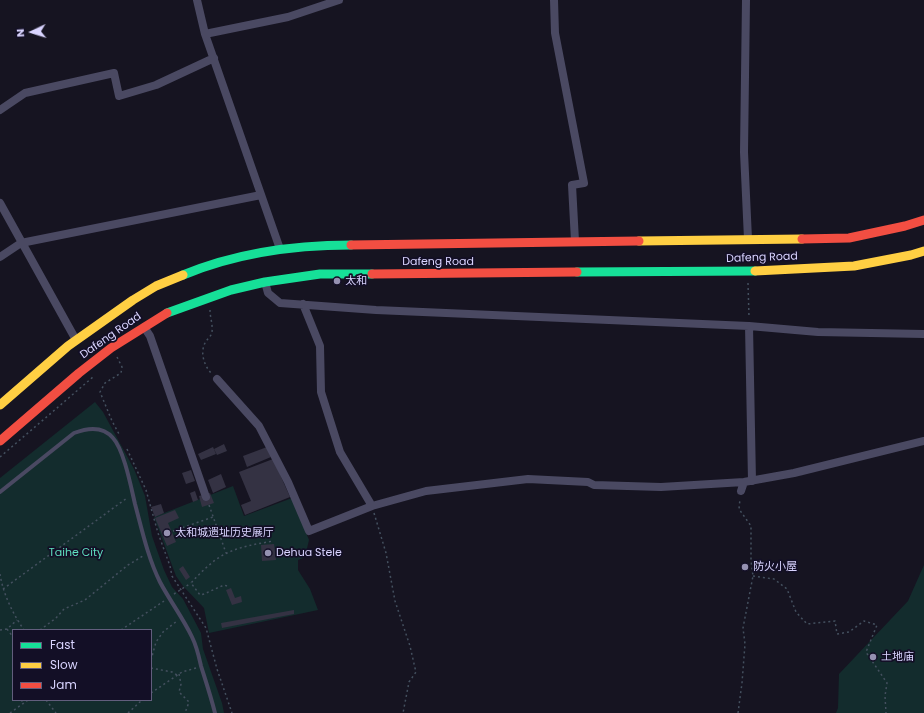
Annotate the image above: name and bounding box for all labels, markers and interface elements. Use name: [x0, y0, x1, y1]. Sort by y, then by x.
north arrow: [12, 12, 52, 52]
text: N: [12, 28, 28, 38]
street label: Dafeng Road: [726, 250, 798, 266]
street label: Dafeng Road: [402, 255, 474, 269]
place label: 太和: [345, 274, 367, 288]
marker: 太和: [332, 276, 342, 286]
street label: Dafeng Road: [78, 310, 144, 362]
place label: 太和城遗址历史展厅: [175, 526, 274, 540]
marker: 太和城遗址历史展厅: [162, 528, 172, 538]
park label: Taihe City: [49, 546, 103, 560]
place label: Dehua Stele: [276, 546, 342, 560]
marker: Dehua Stele: [263, 548, 273, 558]
place label: 防火小屋: [753, 560, 797, 574]
marker: 防火小屋: [740, 562, 750, 572]
legend: [12, 629, 152, 701]
text: Fast: [50, 636, 75, 653]
place label: 土地庙: [881, 650, 914, 664]
marker: 土地庙: [868, 652, 878, 662]
text: Slow: [50, 656, 78, 673]
text: Jam: [50, 676, 77, 693]

